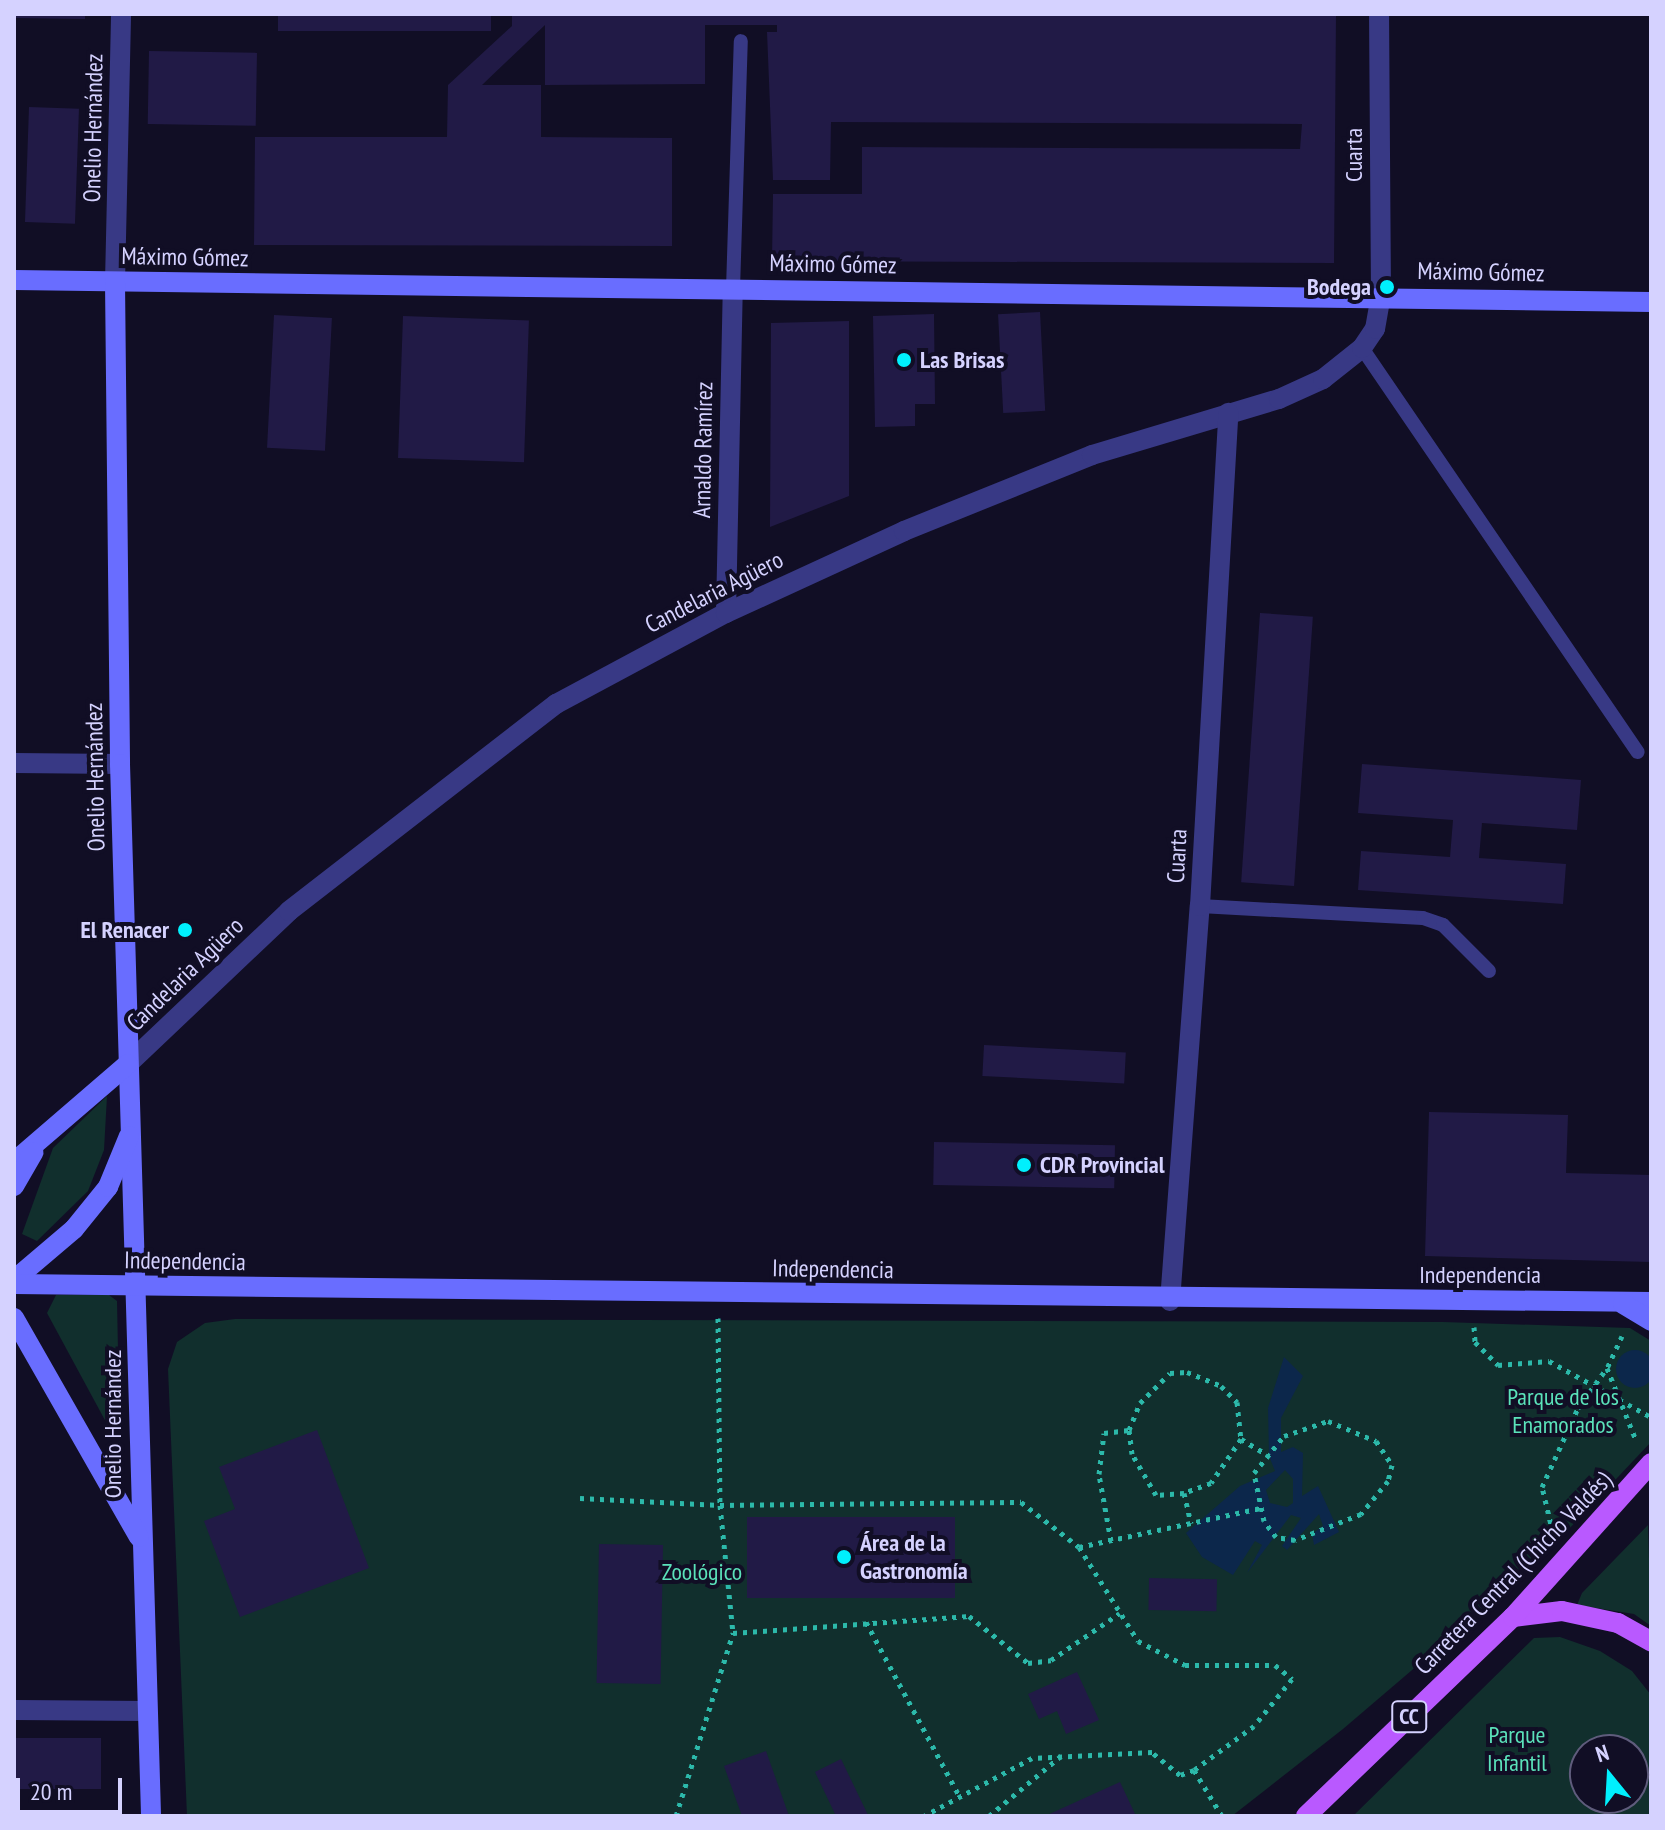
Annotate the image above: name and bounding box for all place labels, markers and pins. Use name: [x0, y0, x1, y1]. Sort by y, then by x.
place label: Bodega: [1307, 273, 1371, 301]
marker: Bodega: [1378, 278, 1396, 296]
place label: Las Brisas: [920, 346, 1004, 374]
marker: Las Brisas: [895, 351, 913, 369]
place label: El Renacer: [80, 916, 169, 944]
marker: El Renacer: [176, 921, 194, 939]
place label: CDR Provincial: [1040, 1151, 1164, 1179]
marker: CDR Provincial: [1015, 1156, 1033, 1174]
place label: Área de la Gastronomía: [860, 1529, 968, 1585]
marker: Área de la Gastronomía: [835, 1548, 853, 1566]

